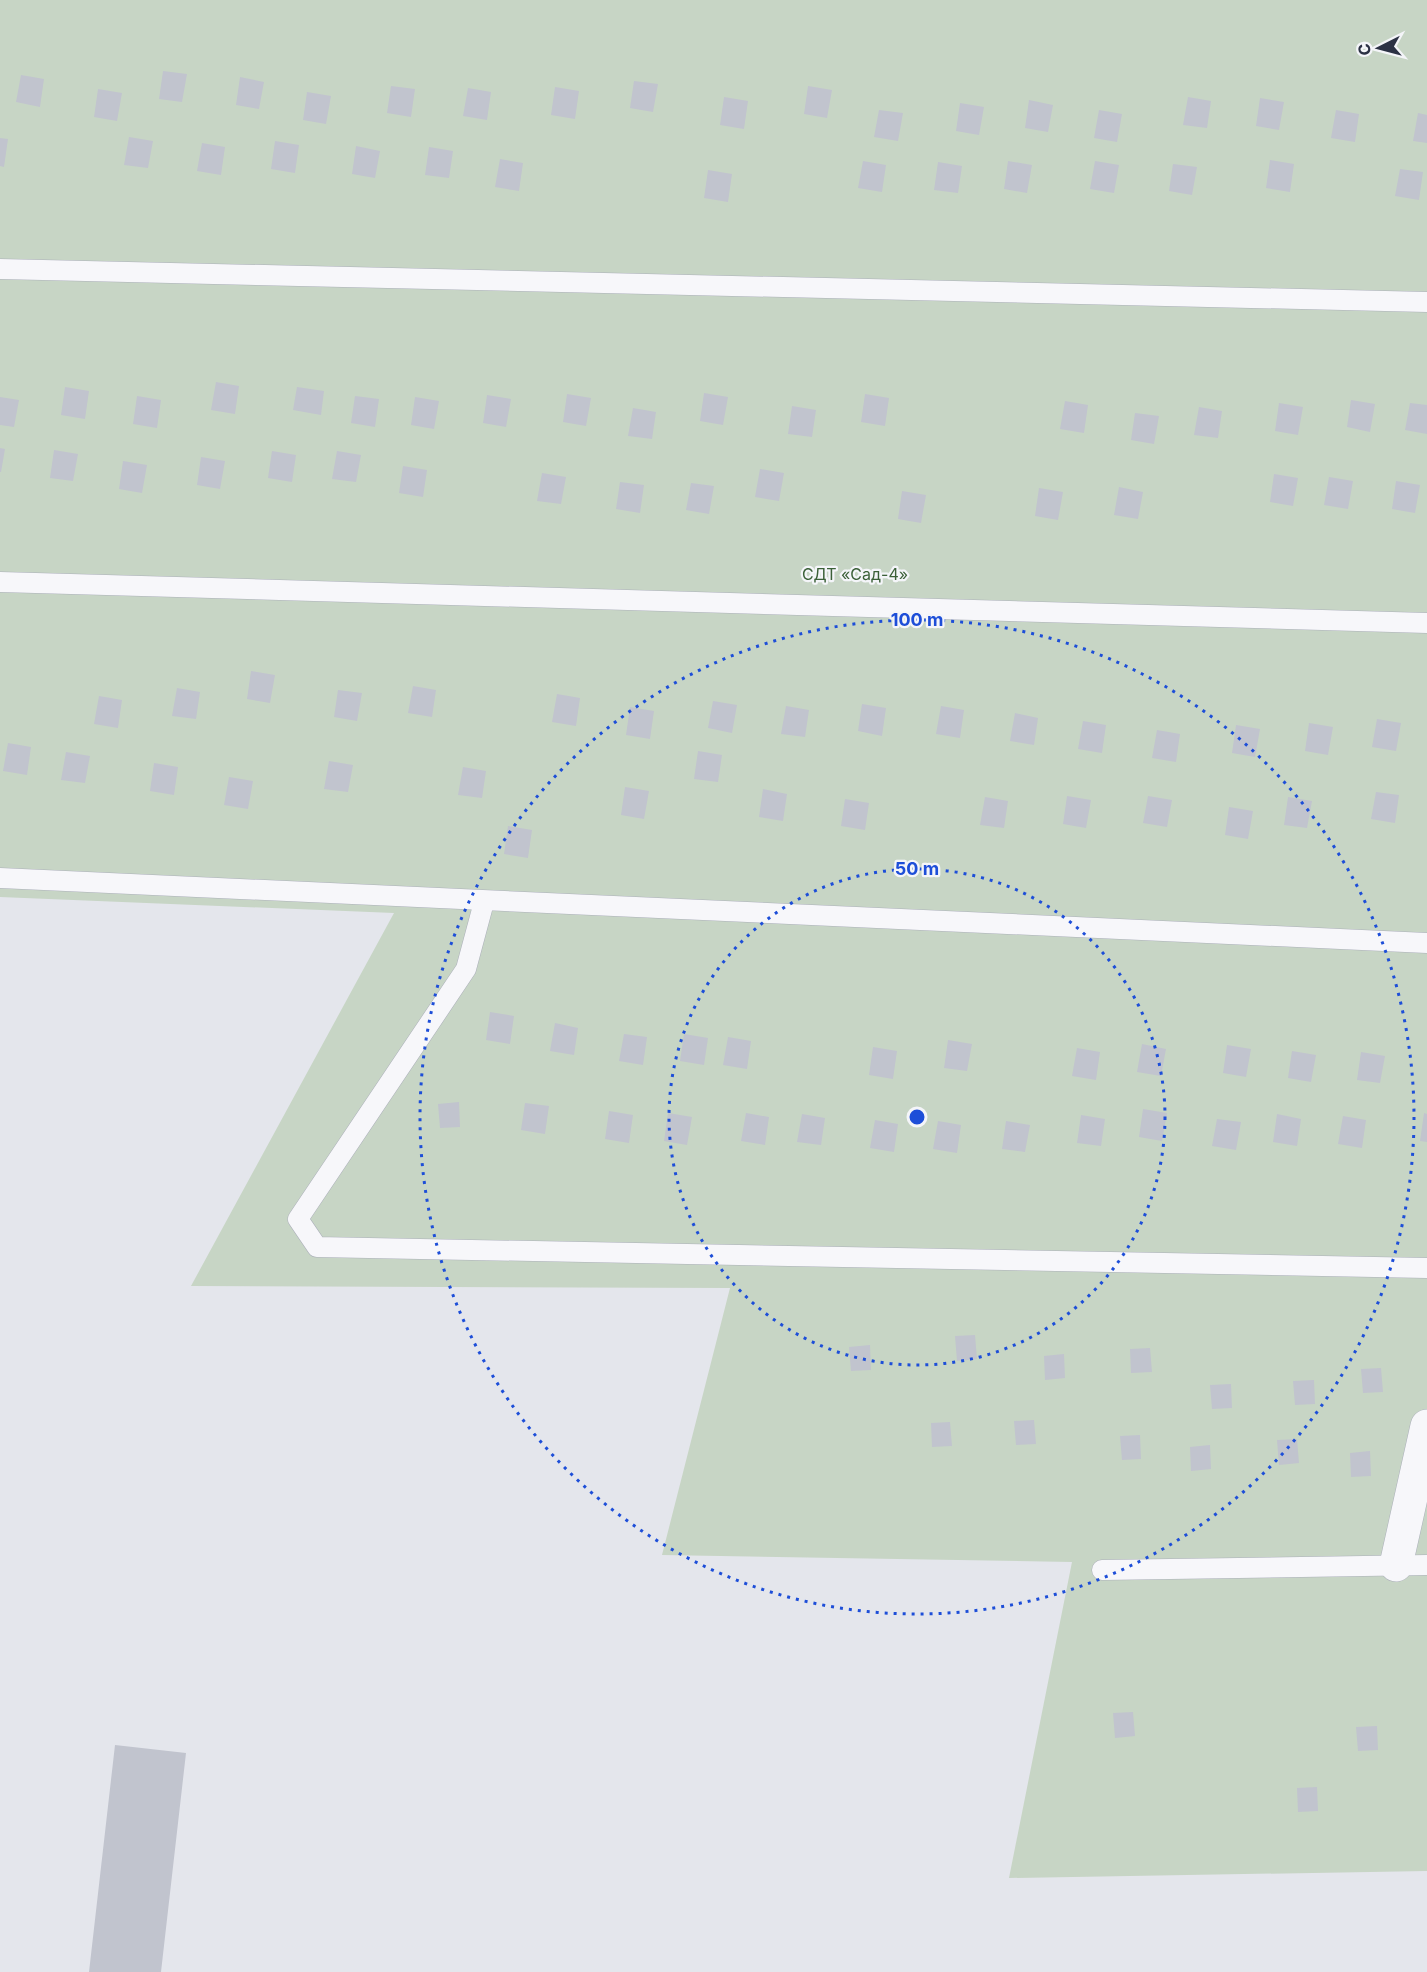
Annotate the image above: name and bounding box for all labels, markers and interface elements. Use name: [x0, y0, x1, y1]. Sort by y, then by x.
north arrow: [1349, 18, 1409, 78]
text: С: [1354, 42, 1375, 57]
park label: СДТ «Сад-4»: [802, 564, 908, 584]
text: 100 m: [891, 609, 943, 630]
text: 50 m: [895, 858, 939, 879]
centre of rings: [907, 1107, 927, 1127]

